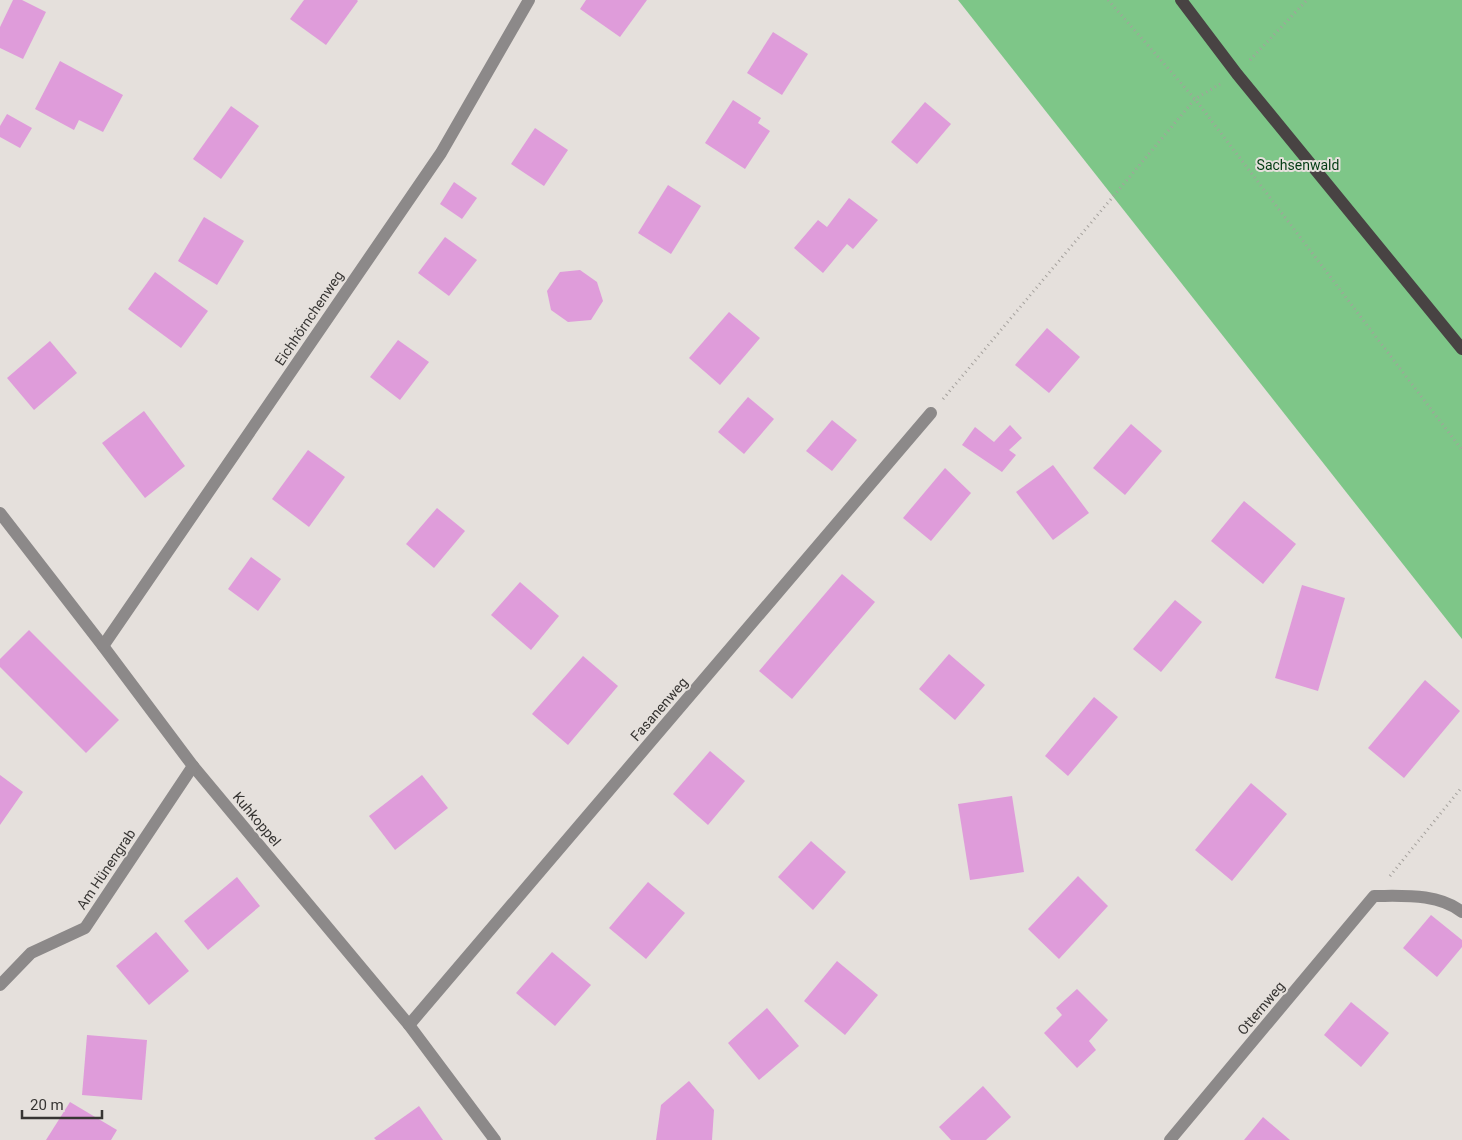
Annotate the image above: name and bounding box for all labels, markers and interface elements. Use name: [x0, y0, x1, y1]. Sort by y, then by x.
park label: Sachsenwald: [1257, 157, 1339, 173]
street label: Eichhörnchenweg: [271, 268, 347, 368]
street label: Fasanenweg: [627, 674, 691, 744]
street label: Kuhkoppel: [230, 789, 284, 849]
street label: Am Hünengrab: [73, 826, 139, 912]
street label: Otternweg: [1234, 978, 1288, 1038]
scale bar: [22, 1088, 102, 1120]
text: 20 m: [30, 1096, 64, 1114]

